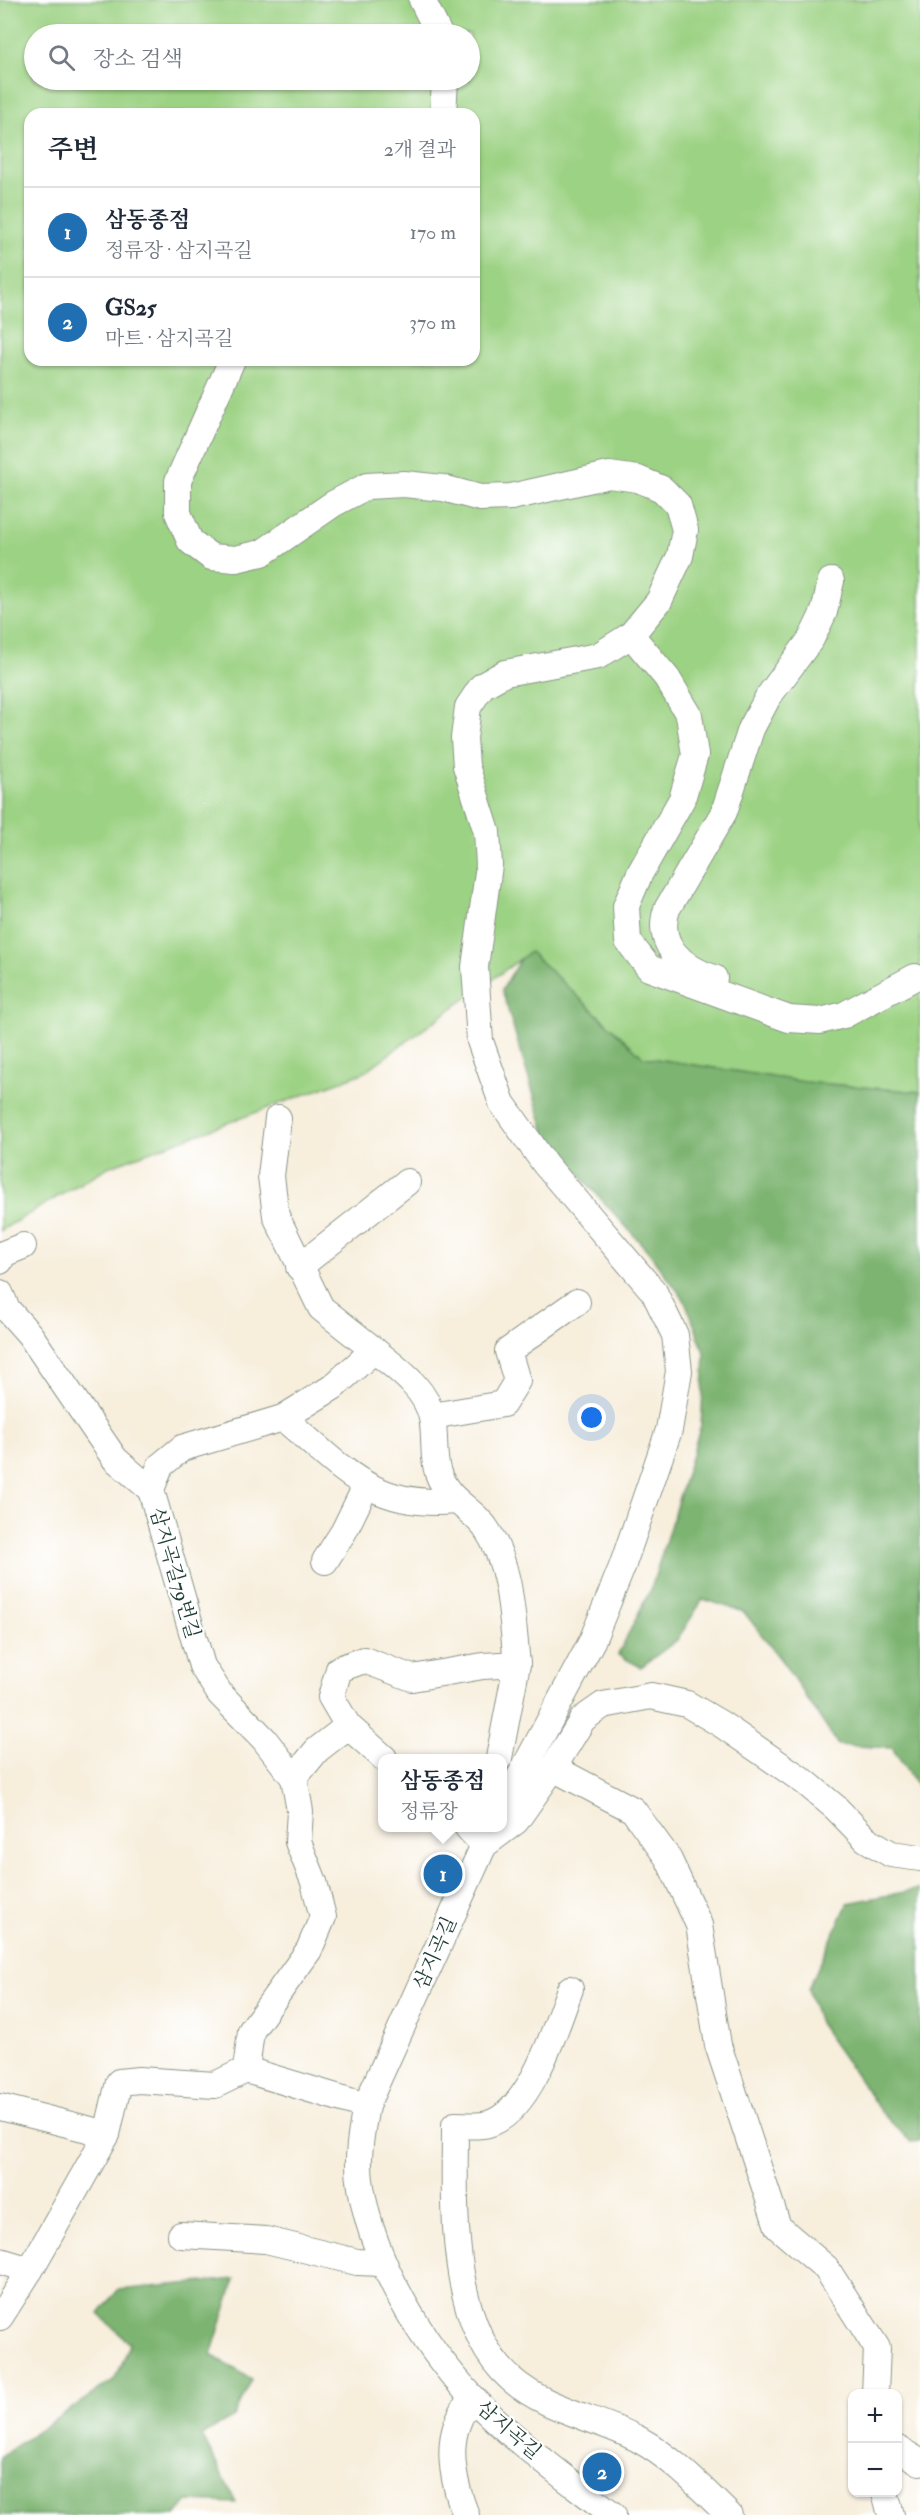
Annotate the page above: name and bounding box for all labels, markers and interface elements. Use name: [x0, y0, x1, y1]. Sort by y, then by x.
search box: [24, 24, 480, 90]
icon: search: [45, 41, 78, 74]
text: 장소 검색: [93, 45, 183, 73]
text: 주변: [48, 134, 98, 166]
text: 2개 결과: [384, 137, 456, 162]
text: 삼동종점: [105, 206, 190, 234]
text: 1: [64, 220, 71, 245]
text: 170 m: [410, 220, 456, 245]
text: 정류장 · 삼지곡길: [105, 238, 253, 263]
text: GS25: [105, 294, 156, 322]
text: 2: [62, 310, 73, 335]
text: 370 m: [409, 310, 456, 335]
text: 마트 · 삼지곡길: [105, 326, 233, 351]
your location: [577, 1403, 606, 1432]
street label: 삼지곡길79번길: [144, 1505, 206, 1641]
popup: [378, 1754, 507, 1832]
text: 삼동종점: [400, 1767, 485, 1795]
text: 정류장: [400, 1799, 458, 1824]
pin: 1: [424, 1852, 462, 1896]
street label: 삼지곡길: [408, 1913, 462, 1993]
map controls: [848, 2389, 902, 2497]
button: +: [848, 2389, 902, 2443]
street label: 삼지곡길: [472, 2395, 546, 2465]
button: −: [848, 2443, 902, 2497]
pin: 2: [582, 2450, 622, 2494]

